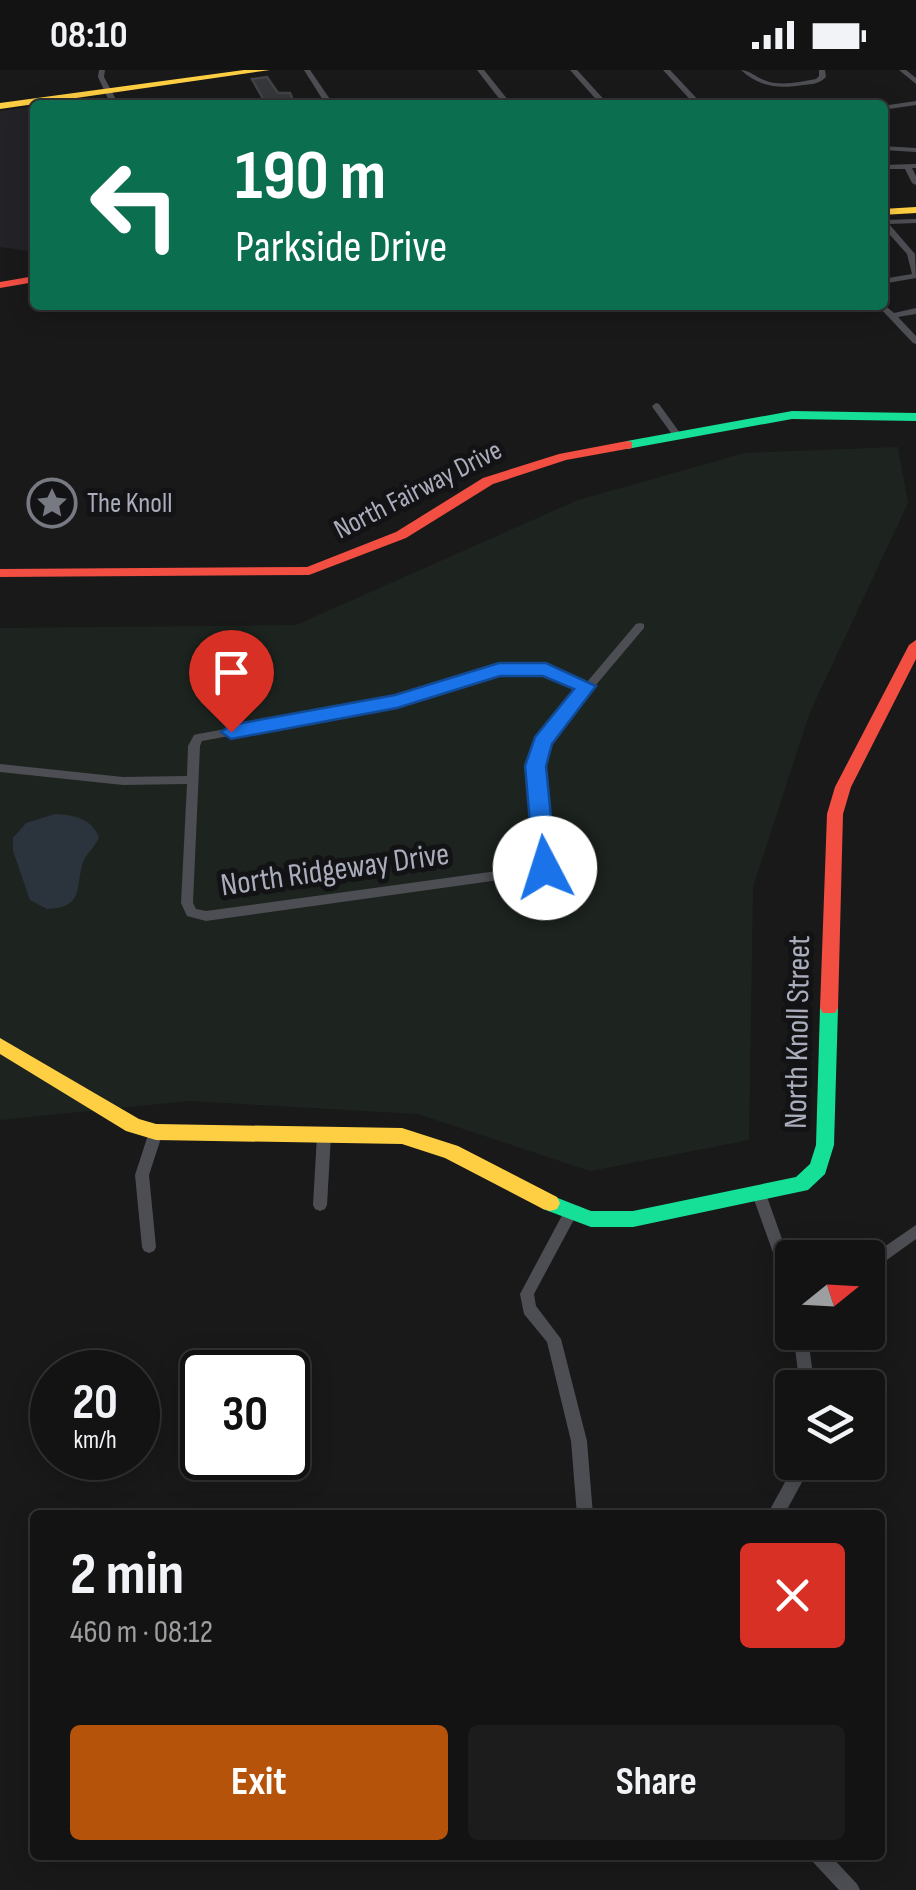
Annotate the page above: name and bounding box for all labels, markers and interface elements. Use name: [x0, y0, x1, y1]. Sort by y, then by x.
text: 08:10: [50, 13, 127, 58]
text: 190 m: [235, 135, 386, 219]
icon: left: [70, 140, 200, 270]
text: Parkside Drive: [235, 220, 447, 275]
street label: North Fairway Drive: [329, 434, 507, 546]
place icon: The Knoll: [26, 477, 78, 529]
place label: The Knoll: [87, 487, 172, 520]
pin: [189, 630, 274, 733]
icon: arrive: [204, 645, 259, 700]
position arrow: [493, 816, 597, 920]
street label: North Ridgeway Drive: [218, 835, 452, 905]
street label: North Knoll Street: [777, 935, 819, 1129]
north arrow: [775, 1240, 885, 1350]
map controls: [775, 1240, 885, 1480]
speed limit sign: 30: [180, 1350, 310, 1480]
button: layers: [775, 1370, 885, 1480]
text: 20: [72, 1373, 118, 1433]
text: km/h: [73, 1425, 117, 1456]
text: 2 min: [70, 1539, 184, 1611]
button: close: [740, 1543, 845, 1648]
text: 460 m · 08:12: [70, 1613, 213, 1652]
button: Exit: [70, 1725, 448, 1840]
button: Share: [468, 1725, 845, 1840]

